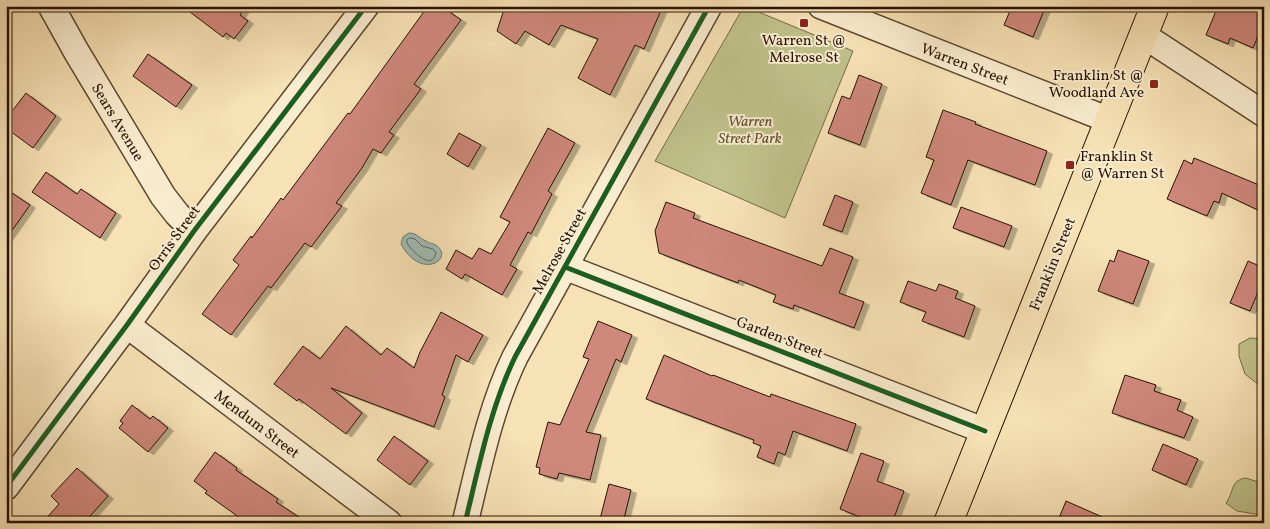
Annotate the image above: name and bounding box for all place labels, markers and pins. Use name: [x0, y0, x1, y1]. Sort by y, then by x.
marker: Warren St @ Melrose St: [798, 17, 810, 29]
place label: Warren St @ Melrose St: [762, 31, 846, 69]
place label: Franklin St @ Woodland Ave: [1049, 66, 1144, 104]
marker: Franklin St @ Woodland Ave: [1148, 78, 1160, 90]
place label: Franklin St @ Warren St: [1080, 147, 1164, 185]
marker: Franklin St @ Warren St: [1064, 159, 1076, 171]

